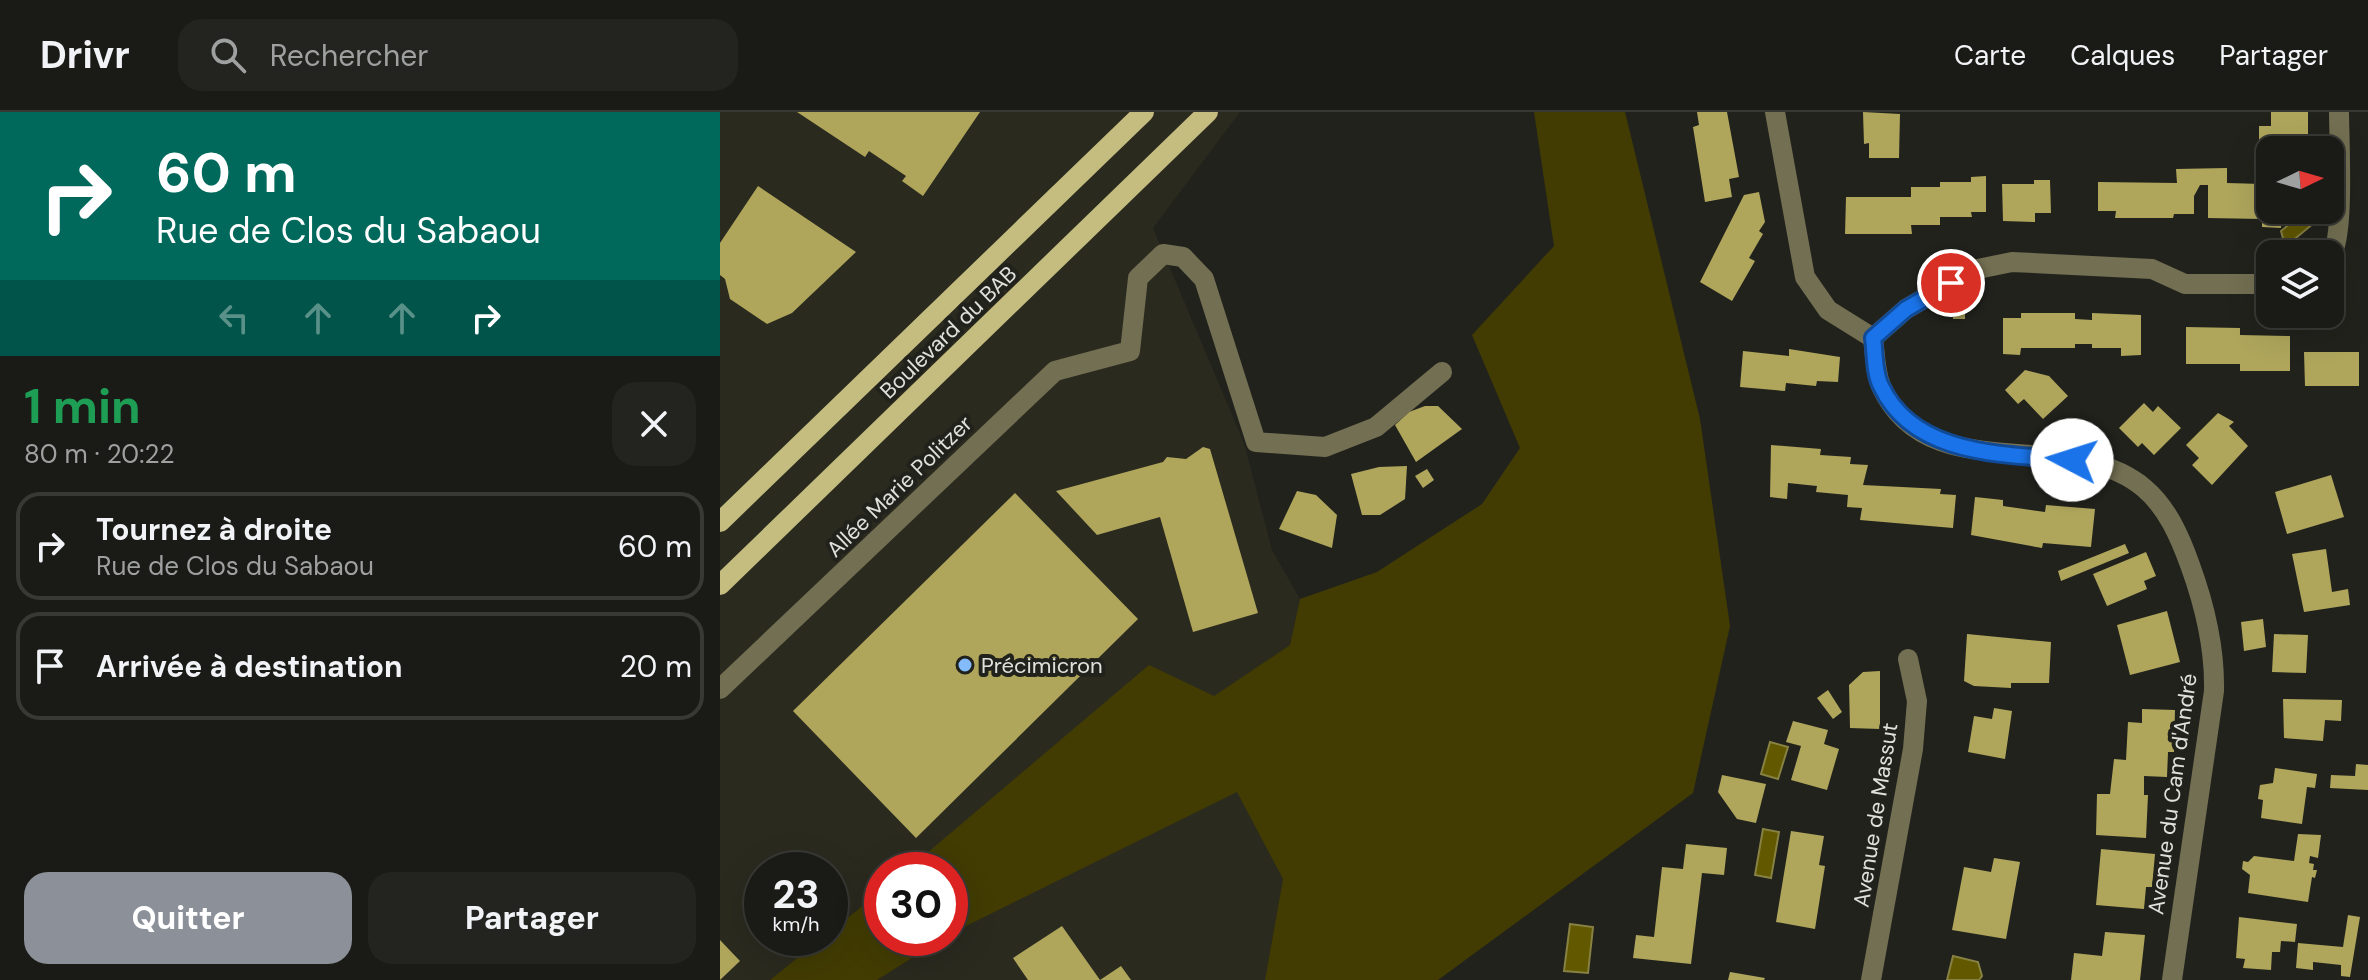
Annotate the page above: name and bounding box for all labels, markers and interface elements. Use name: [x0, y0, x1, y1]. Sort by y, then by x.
search box: [178, 19, 738, 91]
text: Drivr: [40, 30, 130, 80]
icon: search: [206, 33, 250, 77]
text: Rechercher: [270, 36, 428, 75]
text: Carte: [1954, 37, 2026, 74]
text: Calques: [2070, 37, 2175, 74]
text: Partager: [2219, 37, 2328, 74]
text: 60 m: [156, 136, 297, 209]
north arrow: [2256, 136, 2344, 224]
map controls: [2256, 136, 2344, 328]
icon: right: [24, 144, 128, 248]
text: Rue de Clos du Sabaou: [156, 207, 541, 254]
button: layers: [2256, 240, 2344, 328]
pin: [1917, 249, 1985, 317]
street label: Boulevard du BAB: [874, 260, 1023, 405]
icon: arrive: [1929, 261, 1973, 305]
icon: left: [212, 296, 256, 340]
icon: ahead: [296, 296, 340, 340]
icon: ahead: [380, 296, 424, 340]
icon: right: [464, 296, 508, 340]
text: 1 min: [24, 375, 141, 438]
button: close: [612, 382, 696, 466]
street label: Allée Marie Politzer: [820, 409, 979, 564]
position arrow: [2030, 418, 2114, 502]
text: 80 m · 20:22: [24, 437, 174, 471]
text: Tournez à droite: [96, 510, 332, 549]
icon: right: [28, 524, 72, 568]
text: 60 m: [618, 527, 692, 566]
text: Rue de Clos du Sabaou: [96, 549, 374, 583]
icon: arrive: [28, 644, 72, 688]
text: Arrivée à destination: [96, 647, 402, 686]
text: 20 m: [620, 647, 692, 686]
place label: Précimicron: [981, 651, 1103, 680]
marker: Précimicron: [956, 656, 974, 674]
street label: Avenue du Cam d'André: [2141, 672, 2204, 917]
street label: Avenue de Massut: [1847, 721, 1904, 909]
speed limit sign: 30: [864, 852, 968, 956]
text: 23: [772, 868, 820, 920]
button: Quitter: [24, 872, 352, 964]
button: Partager: [368, 872, 696, 964]
text: km/h: [772, 911, 820, 937]

